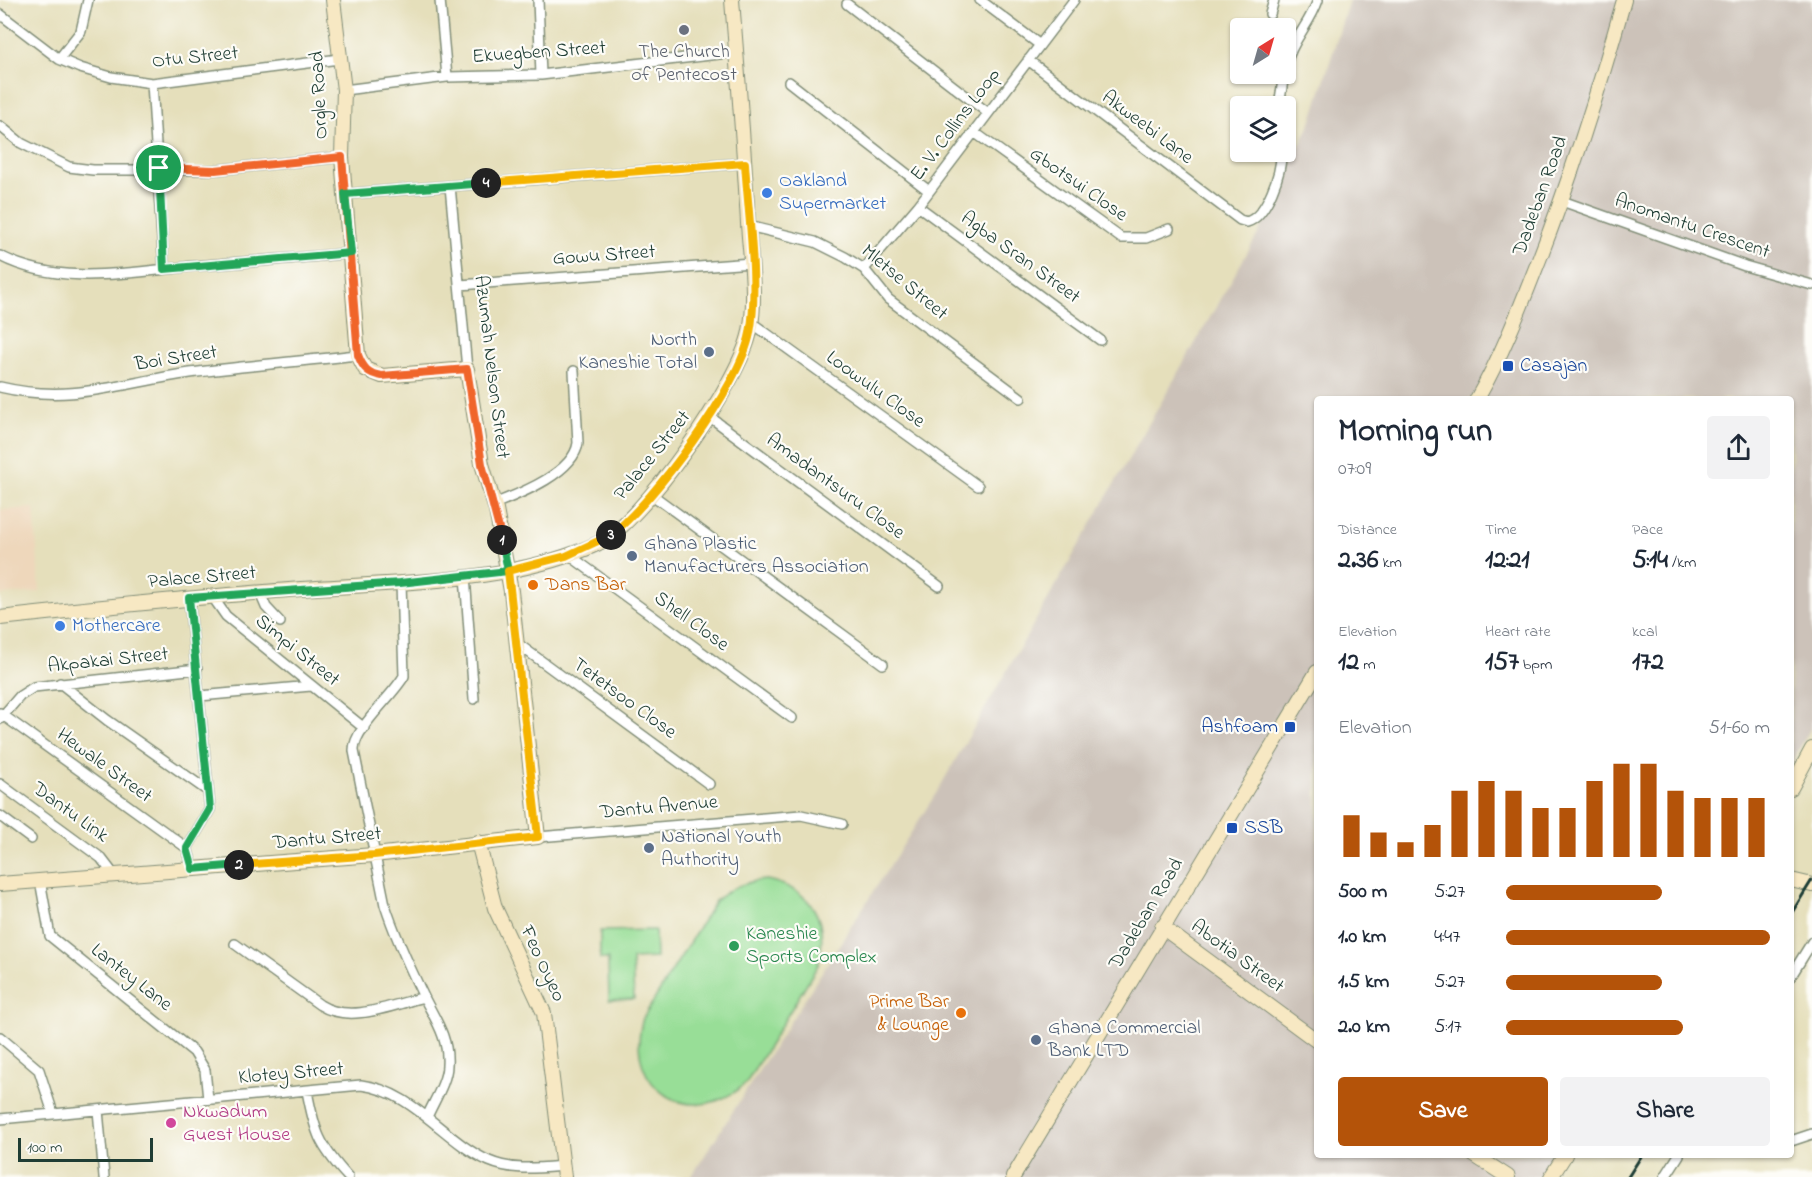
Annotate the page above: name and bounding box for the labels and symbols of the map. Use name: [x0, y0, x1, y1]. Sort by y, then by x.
north arrow: [1230, 18, 1296, 84]
marker: The Church of Pentecost: [677, 23, 691, 37]
street label: Ekuegben Street: [471, 34, 607, 73]
place label: The Church of Pentecost: [631, 38, 737, 90]
street label: Otu Street: [150, 39, 240, 77]
street label: Orgle Road: [303, 50, 338, 140]
street label: E. V. Collins Loop: [904, 62, 1008, 188]
street label: Akweebi Lane: [1095, 84, 1199, 172]
street label: Dadeban Road: [1506, 132, 1576, 261]
street label: Gbotsui Close: [1023, 140, 1133, 230]
pin: [133, 142, 184, 193]
place label: Oakland Supermarket: [779, 167, 886, 219]
pin: 4: [471, 168, 501, 198]
marker: Oakland Supermarket: [760, 186, 774, 200]
street label: Anomantu Crescent: [1610, 187, 1774, 267]
street label: Agba Sran Street: [953, 205, 1086, 312]
street label: Gowu Street: [552, 238, 657, 274]
street label: Mletse Street: [854, 238, 954, 328]
street label: Azumah Nelson Street: [465, 274, 517, 461]
place label: North Kaneshie Total: [579, 326, 697, 378]
street label: Boi Street: [132, 338, 219, 380]
street label: Loowulu Close: [819, 344, 931, 436]
marker: North Kaneshie Total: [702, 345, 716, 359]
place label: Casajan: [1520, 352, 1588, 381]
marker: Casajan: [1501, 359, 1515, 373]
street label: Palace Street: [608, 404, 699, 507]
street label: Amadantsuru Close: [760, 427, 910, 547]
pin: 3: [596, 520, 626, 550]
pin: 1: [487, 525, 517, 555]
place label: Ghana Plastic Manufacturers Association: [644, 530, 869, 582]
marker: Ghana Plastic Manufacturers Association: [625, 549, 639, 563]
street label: Palace Street: [147, 559, 258, 597]
place label: Dans Bar: [544, 571, 627, 600]
marker: Dans Bar: [526, 578, 540, 592]
street label: Shell Close: [647, 585, 735, 659]
street label: Simpi Street: [248, 608, 346, 694]
place label: Mothercare: [72, 612, 161, 641]
marker: Mothercare: [53, 619, 67, 633]
street label: Akpakai Street: [46, 640, 170, 682]
street label: Tetetsoo Close: [566, 651, 682, 747]
place label: Ashfoam: [1201, 713, 1278, 742]
marker: Ashfoam: [1283, 720, 1297, 734]
street label: Hewale Street: [50, 721, 158, 811]
street label: Dantu Link: [25, 775, 114, 851]
street label: Dantu Avenue: [598, 788, 719, 828]
place label: SSB: [1244, 814, 1283, 843]
street label: Dantu Street: [271, 820, 383, 858]
marker: SSB: [1225, 821, 1239, 835]
place label: National Youth Authority: [661, 823, 782, 875]
marker: National Youth Authority: [642, 841, 656, 855]
pin: 2: [224, 850, 254, 880]
street label: Dadeban Road: [1102, 853, 1192, 976]
street label: Abotia Street: [1184, 913, 1290, 1001]
street label: Feo Oyeo: [511, 920, 572, 1007]
place label: Kaneshie Sports Complex: [746, 920, 877, 972]
street label: Lantey Lane: [84, 937, 178, 1019]
marker: Kaneshie Sports Complex: [727, 939, 741, 953]
place label: Prime Bar & Lounge: [869, 988, 950, 1041]
marker: Prime Bar & Lounge: [954, 1006, 968, 1020]
place label: Ghana Commercial Bank LTD: [1047, 1014, 1201, 1066]
marker: Ghana Commercial Bank LTD: [1029, 1033, 1043, 1047]
street label: Klotey Street: [237, 1055, 345, 1093]
place label: Nkwadum Guest House: [183, 1098, 290, 1150]
marker: Nkwadum Guest House: [164, 1116, 178, 1130]
scale bar: [18, 1135, 153, 1162]

